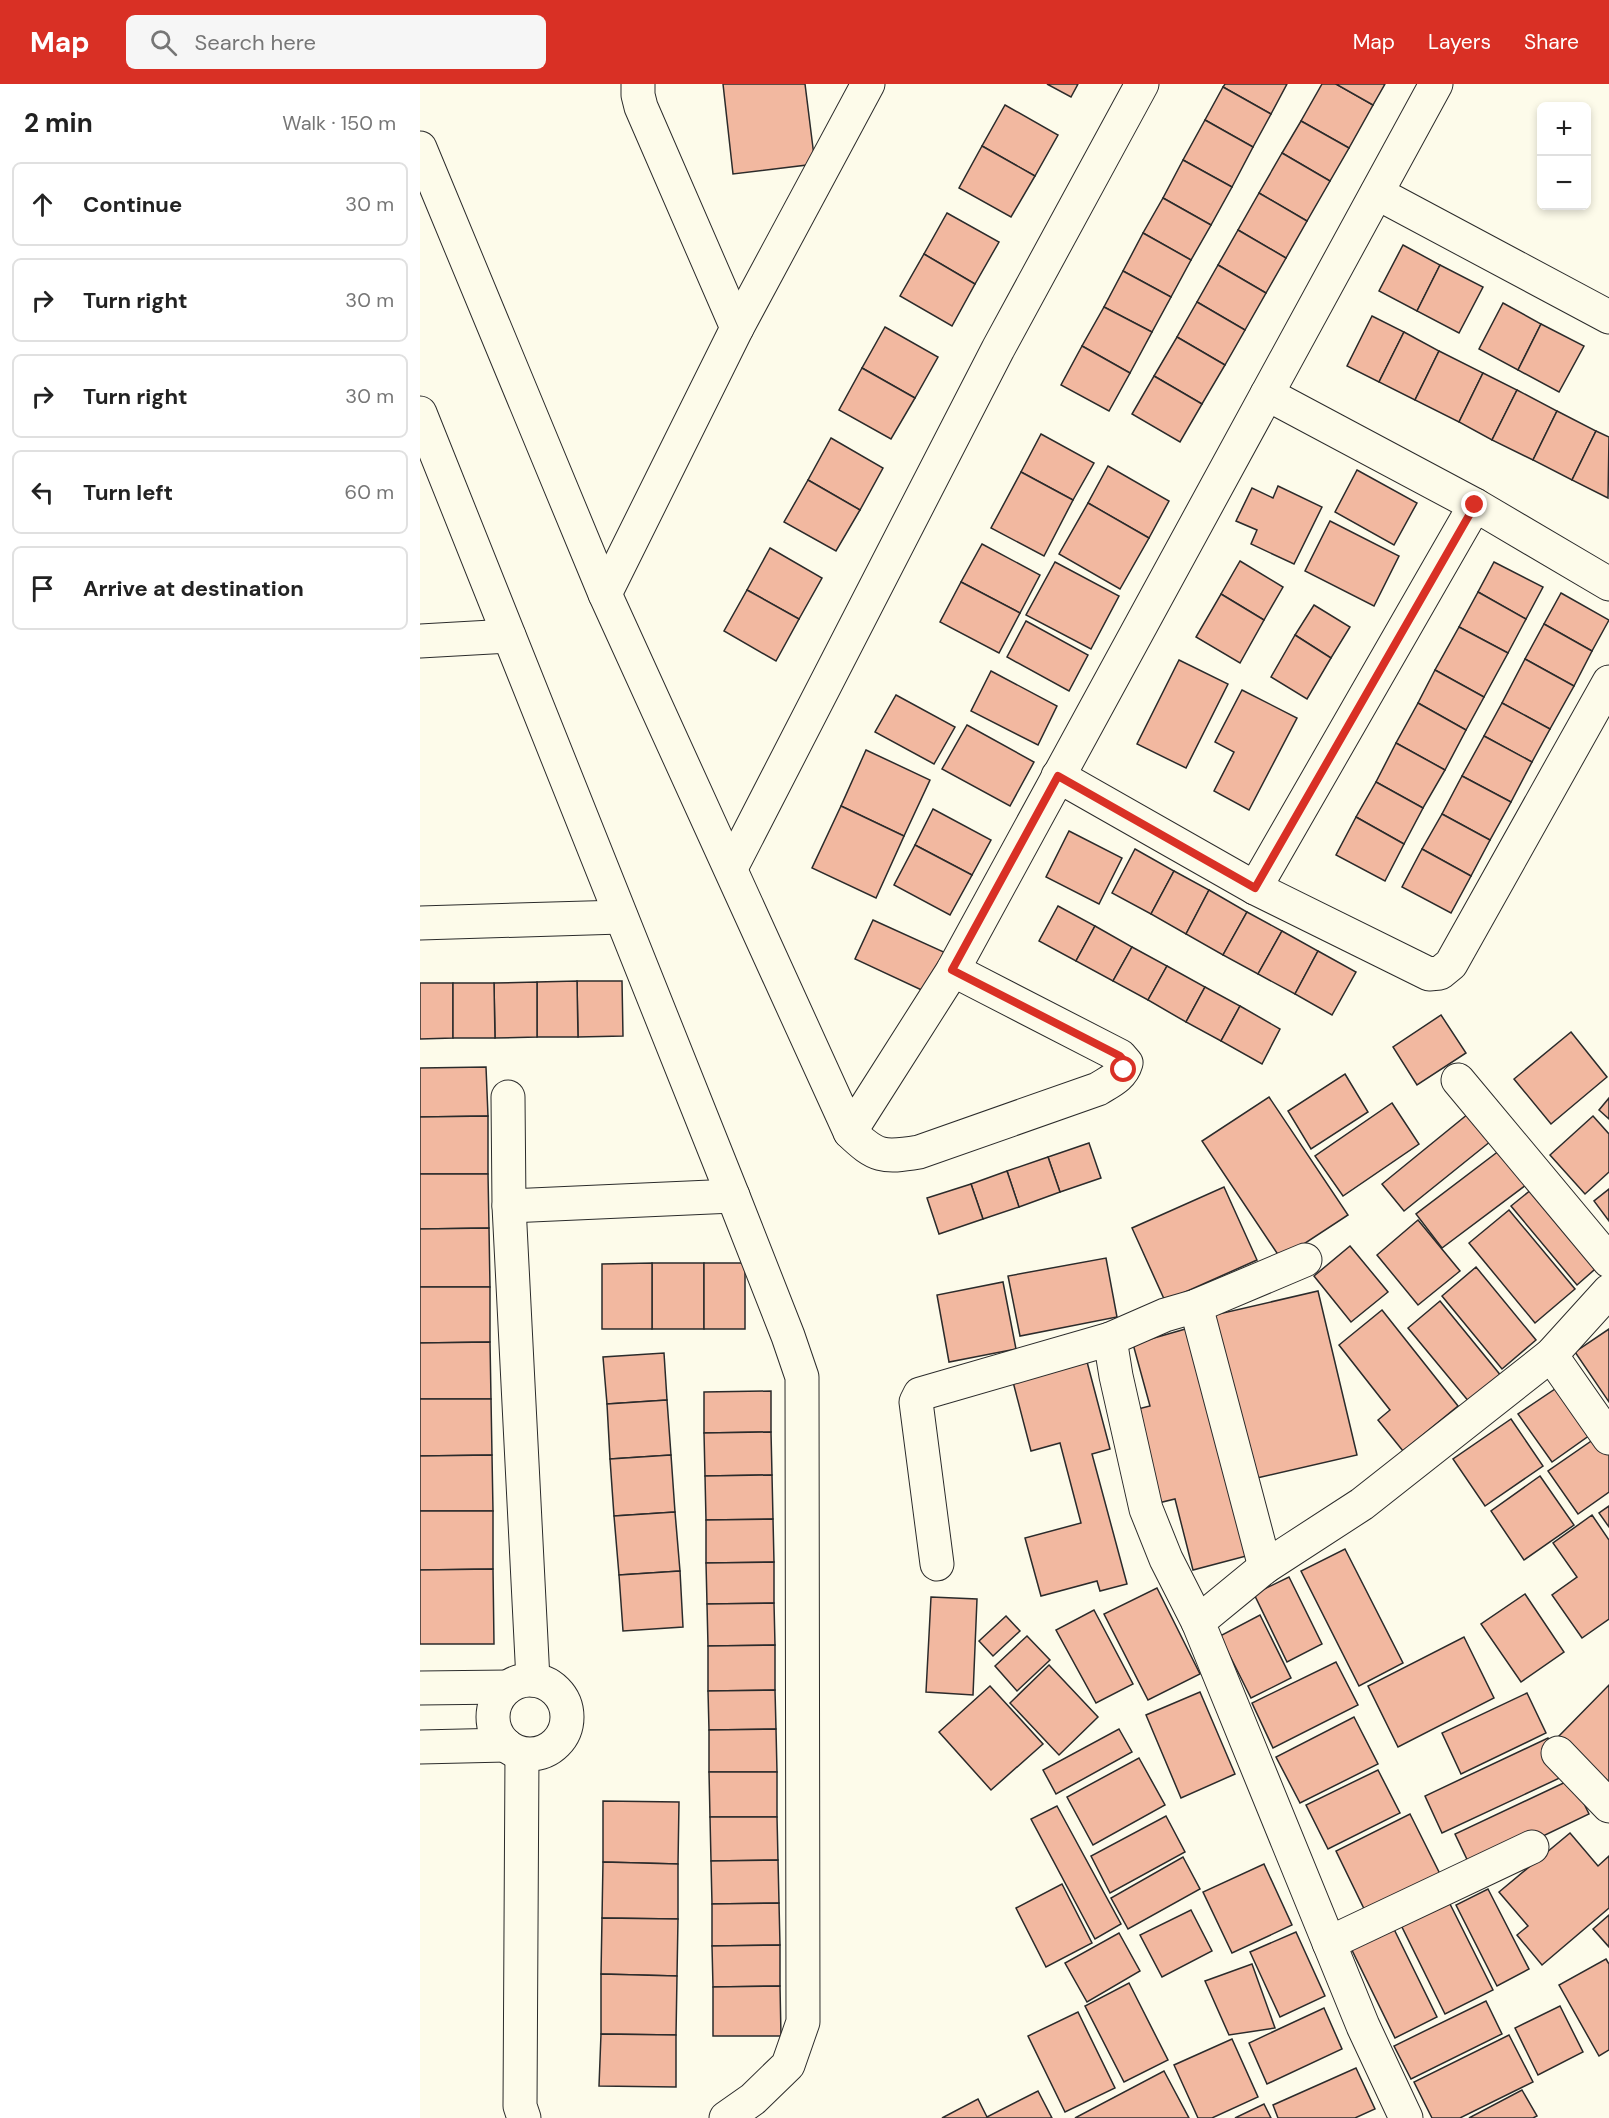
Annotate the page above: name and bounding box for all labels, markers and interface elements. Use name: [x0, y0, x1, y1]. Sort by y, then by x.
search box: [126, 15, 546, 69]
text: Map: [30, 24, 90, 61]
icon: search: [147, 26, 180, 59]
text: Search here: [195, 28, 316, 57]
text: Map: [1353, 28, 1395, 56]
text: Layers: [1428, 28, 1491, 56]
text: Share: [1524, 28, 1579, 56]
map controls: [1537, 102, 1591, 210]
button: +: [1537, 102, 1591, 156]
text: 2 min: [24, 106, 93, 140]
text: Walk · 150 m: [282, 110, 396, 136]
button: −: [1537, 156, 1591, 210]
icon: ahead: [26, 188, 59, 221]
text: Continue: [83, 190, 182, 219]
text: 30 m: [345, 191, 394, 217]
icon: right: [26, 284, 59, 317]
text: Turn right: [83, 286, 188, 315]
text: 30 m: [345, 287, 394, 313]
icon: right: [26, 380, 59, 413]
text: Turn right: [83, 382, 188, 411]
text: 30 m: [345, 383, 394, 409]
icon: left: [26, 476, 59, 509]
text: Turn left: [83, 478, 173, 507]
text: 60 m: [345, 479, 394, 505]
route end: [1461, 491, 1487, 517]
icon: arrive: [26, 572, 59, 605]
text: Arrive at destination: [83, 574, 304, 603]
route start: [1110, 1056, 1136, 1082]

